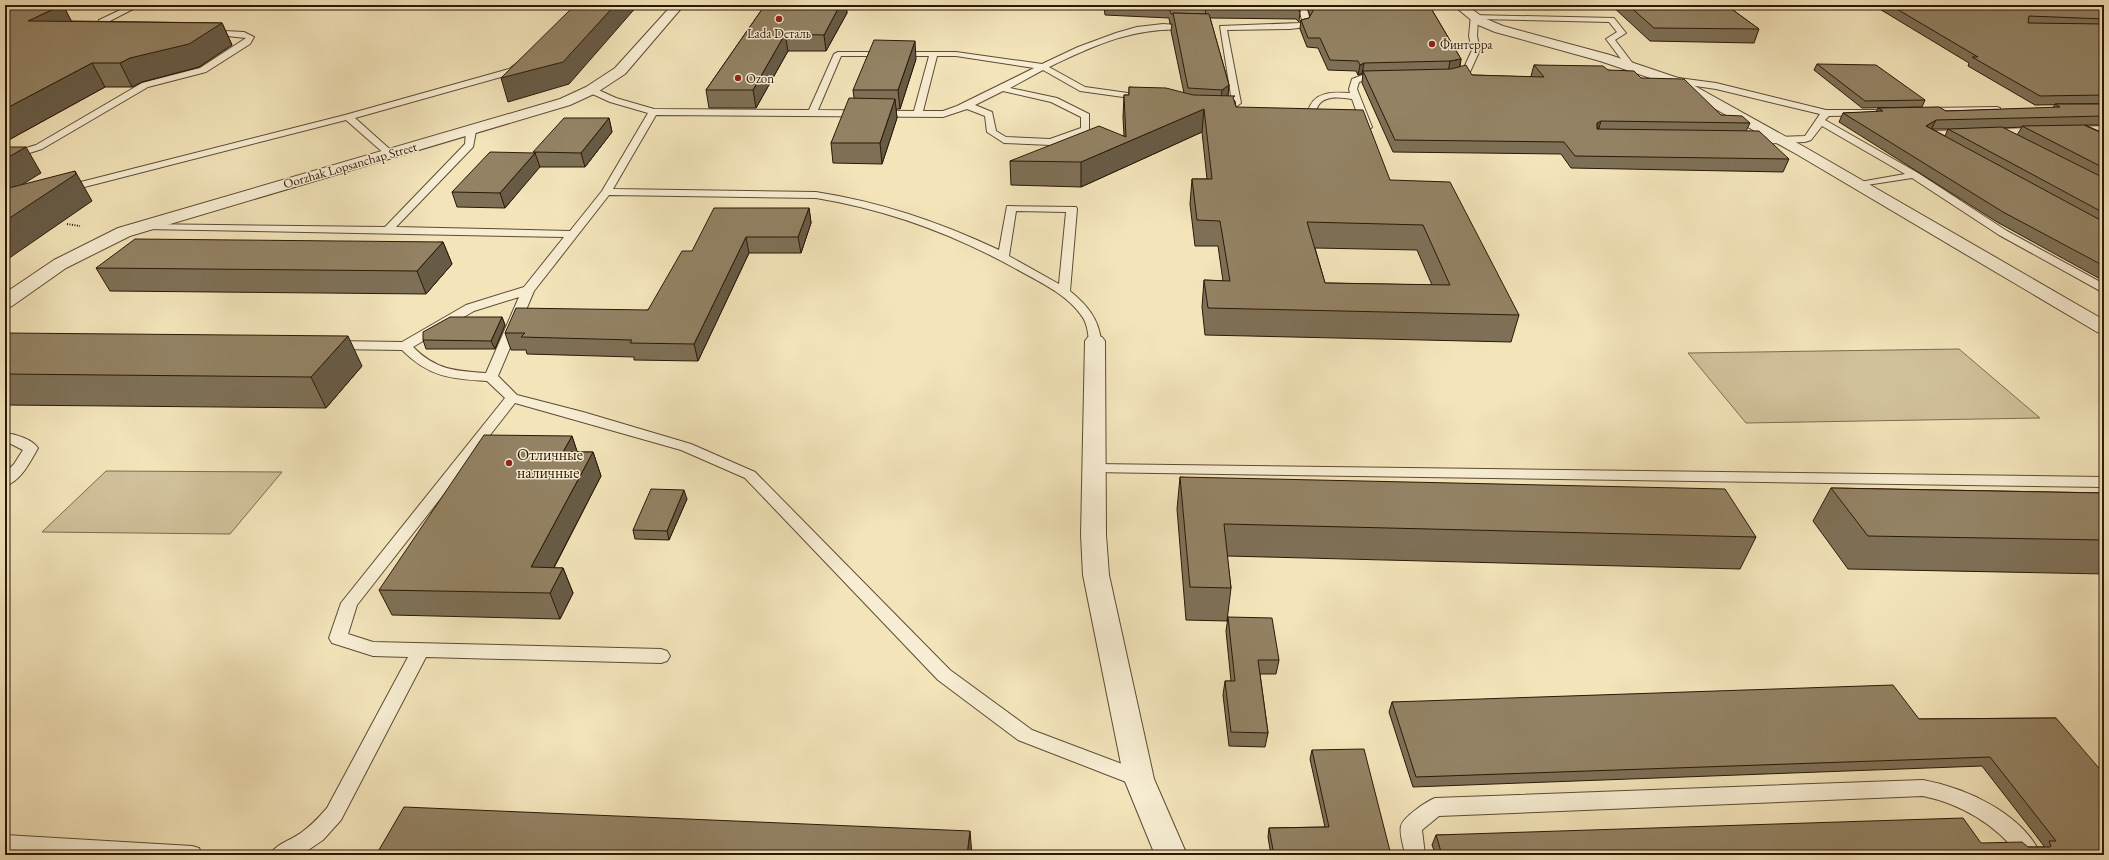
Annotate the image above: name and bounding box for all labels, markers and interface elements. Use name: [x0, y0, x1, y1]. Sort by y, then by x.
marker: Lada Dеталь: [774, 14, 784, 24]
place label: Lada Dеталь: [747, 25, 811, 42]
place label: Финтерра: [1440, 36, 1493, 53]
marker: Финтерра: [1427, 39, 1437, 49]
place label: Ozon: [746, 70, 774, 87]
marker: Ozon: [733, 73, 743, 83]
street label: Oorzhak Lopsanchap Street: [281, 138, 419, 192]
place label: Отличные наличные: [517, 444, 583, 483]
marker: Отличные наличные: [504, 458, 514, 468]

